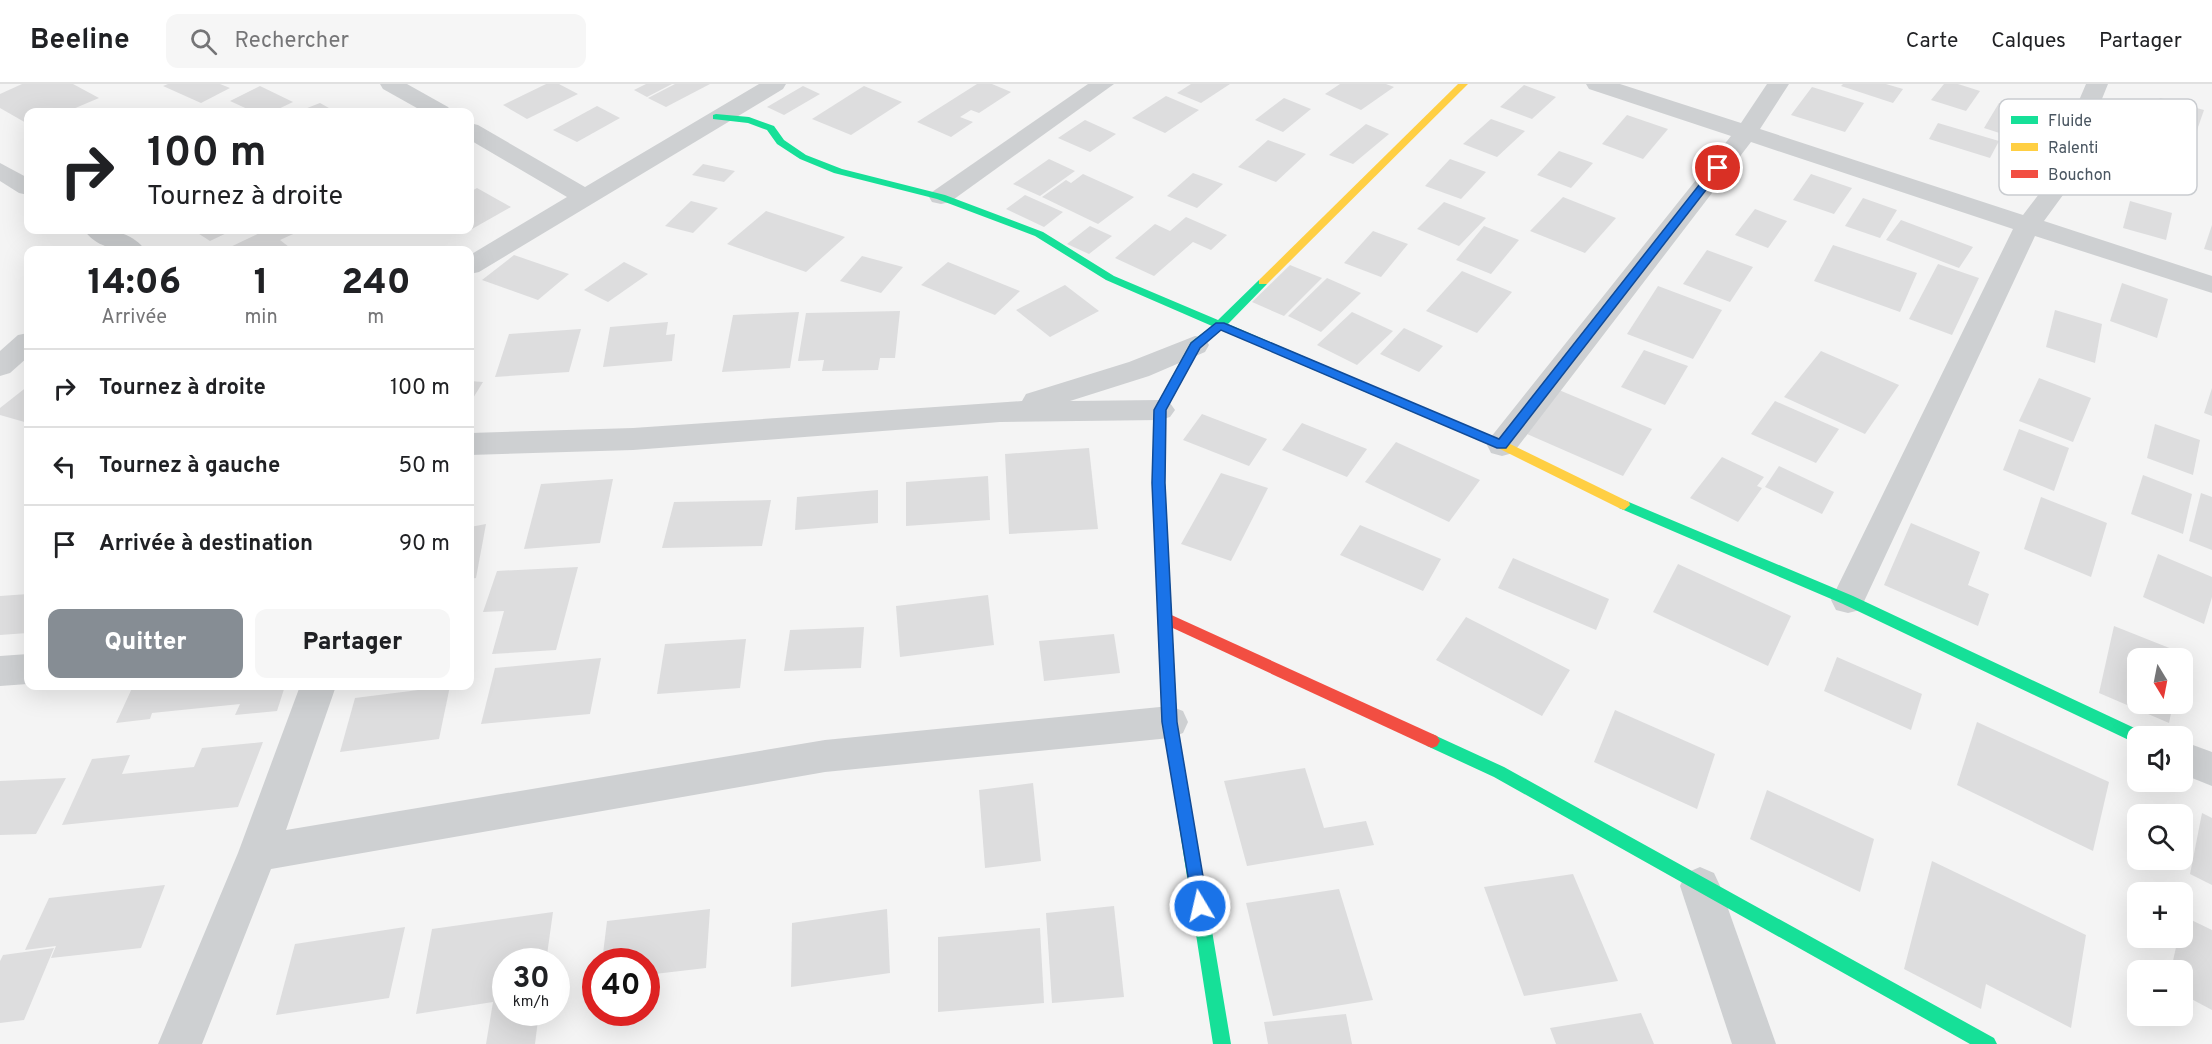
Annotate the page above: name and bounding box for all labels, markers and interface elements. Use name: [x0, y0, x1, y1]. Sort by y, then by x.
search box: [166, 14, 586, 68]
text: Beeline: [30, 23, 130, 59]
icon: search: [187, 25, 220, 58]
text: Rechercher: [235, 28, 349, 55]
text: Carte: [1906, 28, 1958, 55]
text: Calques: [1991, 28, 2066, 55]
text: Partager: [2099, 28, 2182, 55]
legend: [1999, 99, 2197, 195]
text: Fluide: [2048, 112, 2092, 132]
text: 100 m: [147, 128, 266, 181]
icon: right: [48, 132, 126, 210]
text: Ralenti: [2048, 139, 2098, 159]
pin: [1692, 142, 1743, 193]
icon: arrive: [1701, 151, 1734, 184]
text: Bouchon: [2048, 166, 2112, 186]
text: Tournez à droite: [147, 180, 343, 214]
text: 14:06: [87, 261, 181, 307]
text: 1: [254, 261, 268, 307]
text: 240: [341, 261, 411, 307]
text: Arrivée: [101, 305, 167, 331]
text: min: [244, 305, 278, 331]
text: m: [367, 305, 384, 331]
icon: right: [48, 372, 81, 405]
text: Tournez à droite: [99, 375, 266, 402]
text: 100 m: [390, 375, 450, 402]
icon: left: [48, 450, 81, 483]
text: Tournez à gauche: [99, 453, 280, 480]
text: 50 m: [398, 453, 450, 480]
icon: arrive: [48, 528, 81, 561]
text: Arrivée à destination: [99, 531, 313, 558]
text: 90 m: [399, 531, 450, 558]
button: Quitter: [48, 609, 243, 678]
button: Partager: [255, 609, 450, 678]
north arrow: [2127, 648, 2193, 714]
map controls: [2127, 648, 2193, 1026]
button: sound: [2127, 726, 2193, 792]
button: search: [2127, 804, 2193, 870]
position arrow: [1168, 874, 1232, 938]
button: +: [2127, 882, 2193, 948]
speed limit sign: 40: [582, 948, 660, 1026]
button: −: [2127, 960, 2193, 1026]
text: 30: [512, 961, 550, 998]
text: km/h: [513, 993, 549, 1012]

